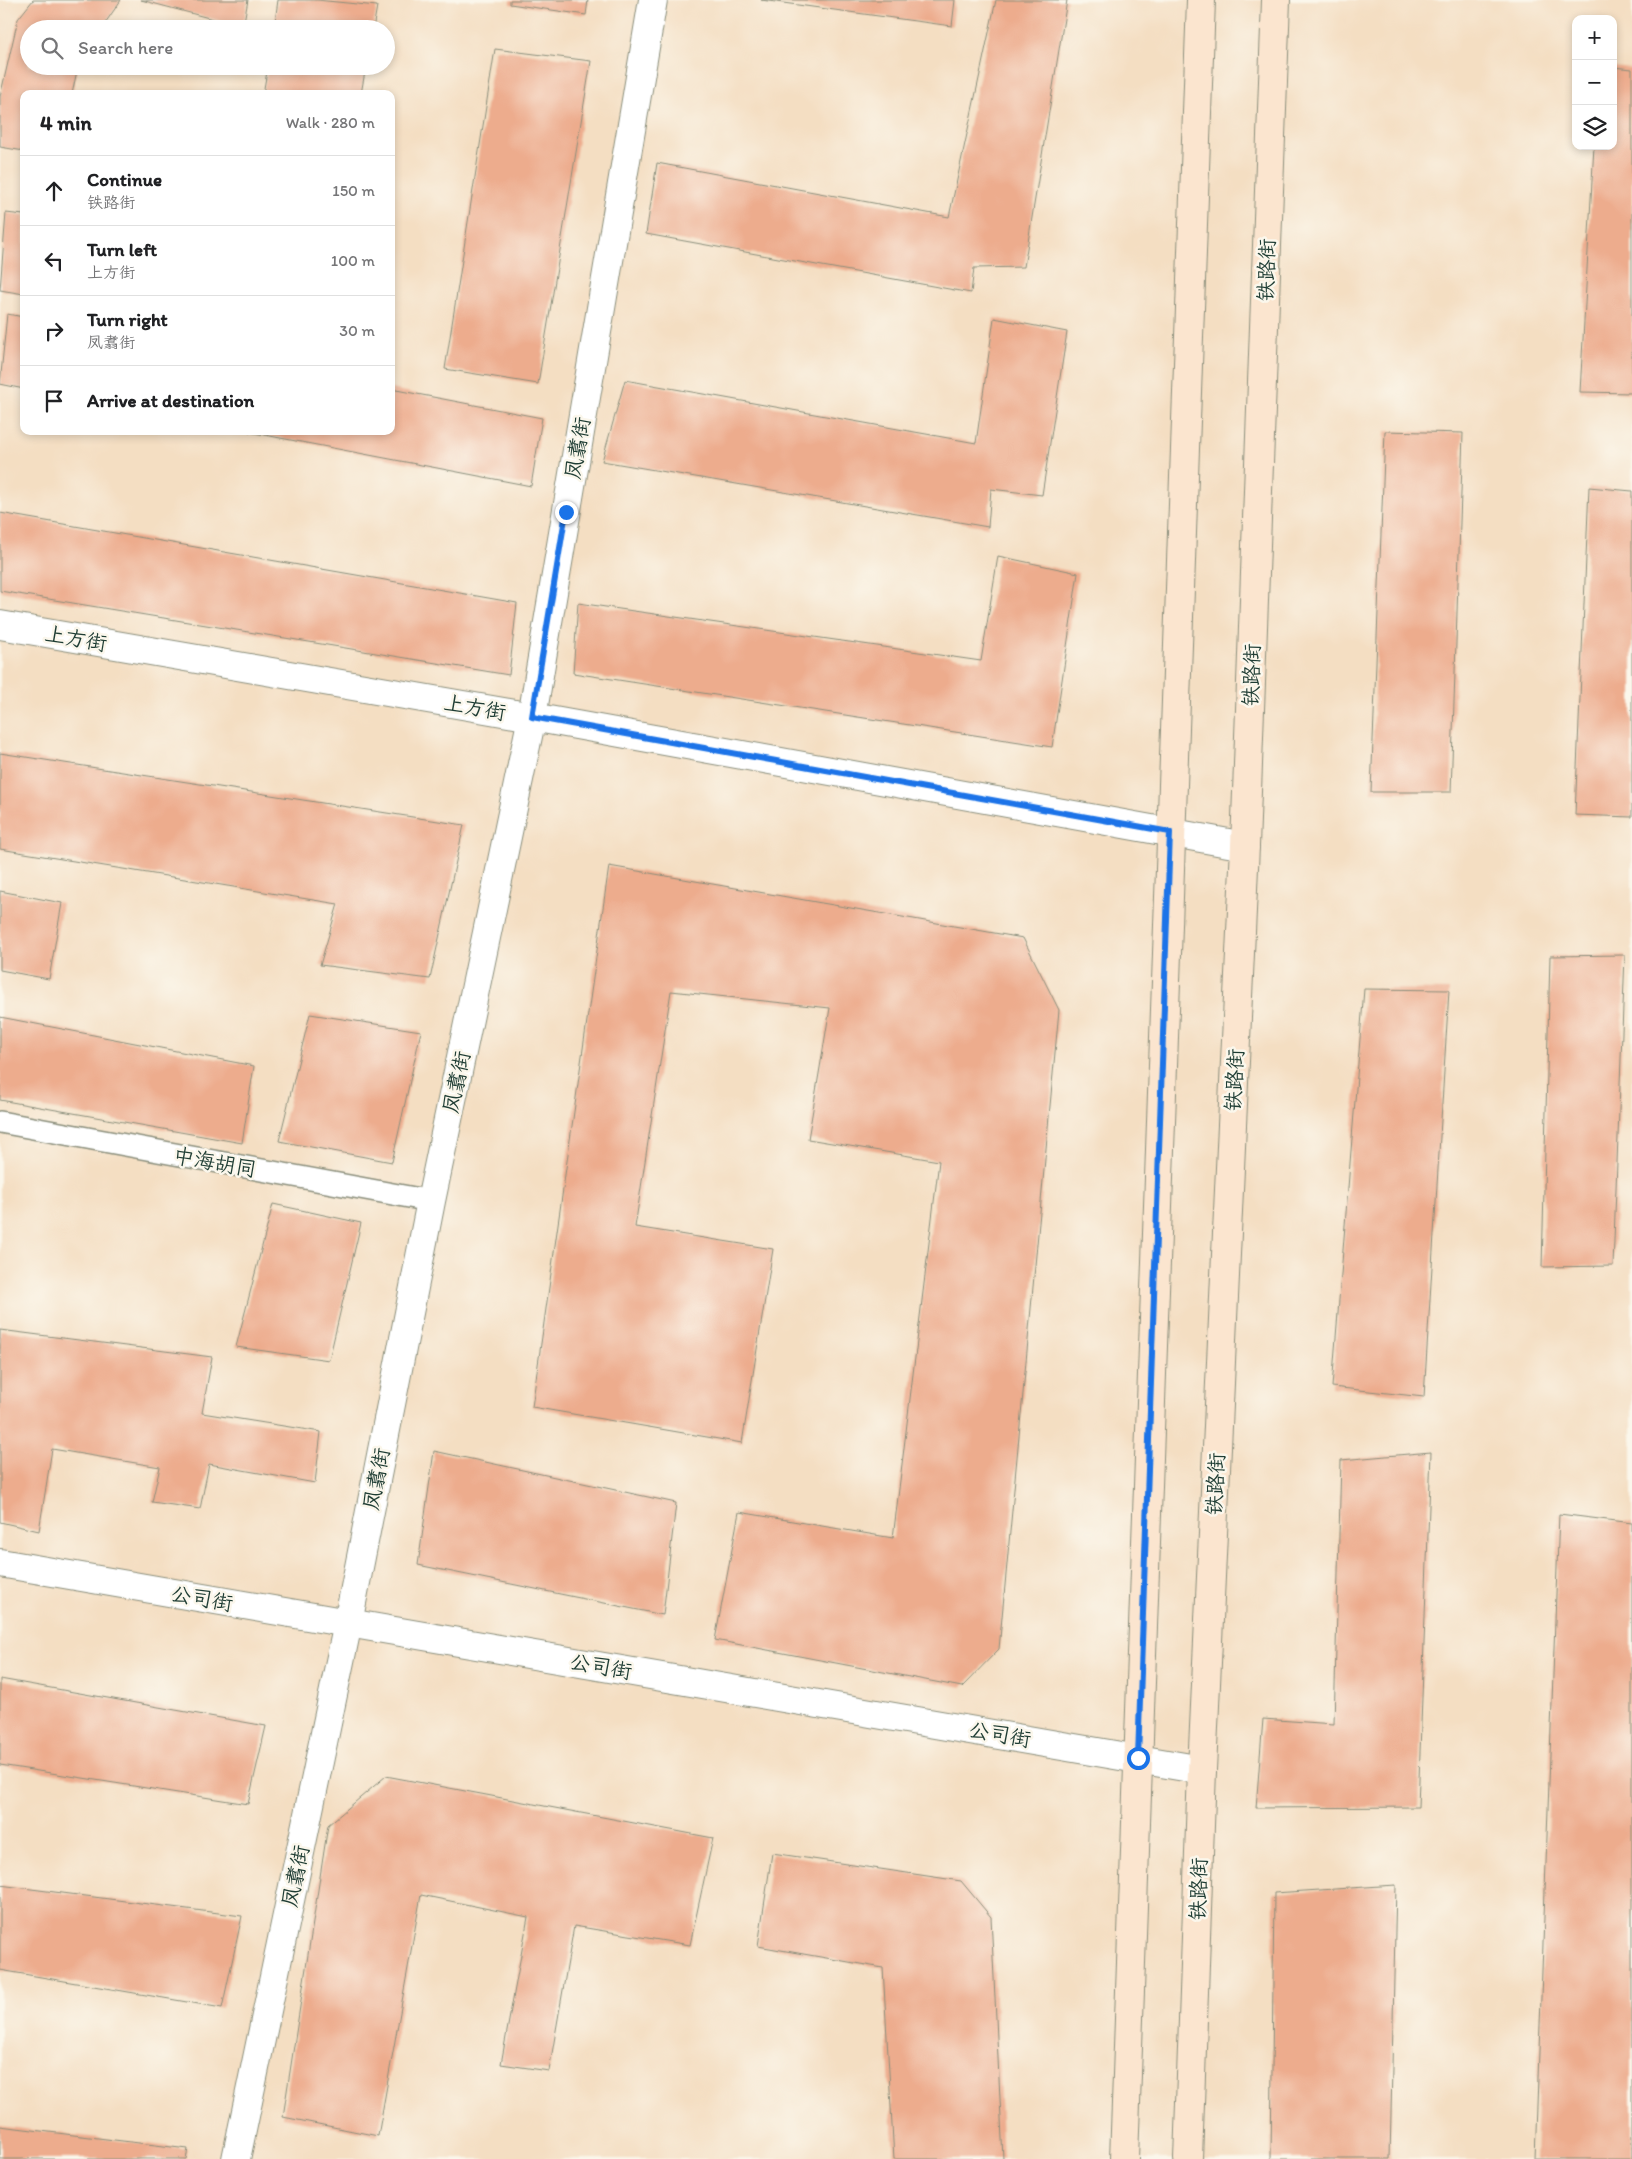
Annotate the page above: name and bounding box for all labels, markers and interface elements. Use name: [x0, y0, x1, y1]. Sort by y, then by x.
map controls: [1572, 15, 1617, 150]
button: +: [1572, 15, 1617, 60]
search box: [20, 20, 395, 75]
icon: search: [38, 34, 66, 62]
text: Search here: [78, 36, 173, 59]
button: −: [1572, 60, 1617, 105]
button: layers: [1572, 105, 1617, 150]
text: 4 min: [40, 110, 92, 135]
text: Walk · 280 m: [286, 113, 375, 132]
text: Continue: [87, 168, 162, 191]
icon: ahead: [40, 177, 68, 205]
text: 150 m: [332, 181, 375, 200]
text: 铁路街: [87, 193, 135, 212]
text: Turn left: [87, 238, 157, 261]
street label: 铁路街: [1252, 238, 1280, 302]
icon: left: [40, 247, 68, 275]
text: 100 m: [331, 251, 375, 270]
text: 上方街: [87, 263, 135, 282]
text: Turn right: [87, 308, 168, 331]
icon: right: [40, 317, 68, 345]
text: 30 m: [339, 321, 375, 340]
text: 凤翥街: [87, 333, 135, 352]
icon: arrive: [40, 387, 68, 415]
text: Arrive at destination: [87, 389, 254, 412]
street label: 凤翥街: [559, 415, 595, 481]
route end: [555, 501, 578, 524]
street label: 上方街: [43, 620, 109, 656]
street label: 铁路街: [1237, 643, 1265, 707]
street label: 上方街: [442, 689, 508, 725]
street label: 铁路街: [1220, 1048, 1248, 1112]
street label: 凤翥街: [437, 1049, 475, 1115]
street label: 中海胡同: [171, 1142, 259, 1182]
street label: 凤翥街: [358, 1446, 394, 1512]
street label: 铁路街: [1201, 1452, 1229, 1516]
street label: 公司街: [169, 1580, 235, 1616]
street label: 公司街: [568, 1648, 634, 1684]
street label: 公司街: [967, 1716, 1033, 1752]
route start: [1127, 1747, 1150, 1770]
street label: 凤翥街: [276, 1843, 314, 1909]
street label: 铁路街: [1184, 1857, 1212, 1921]

